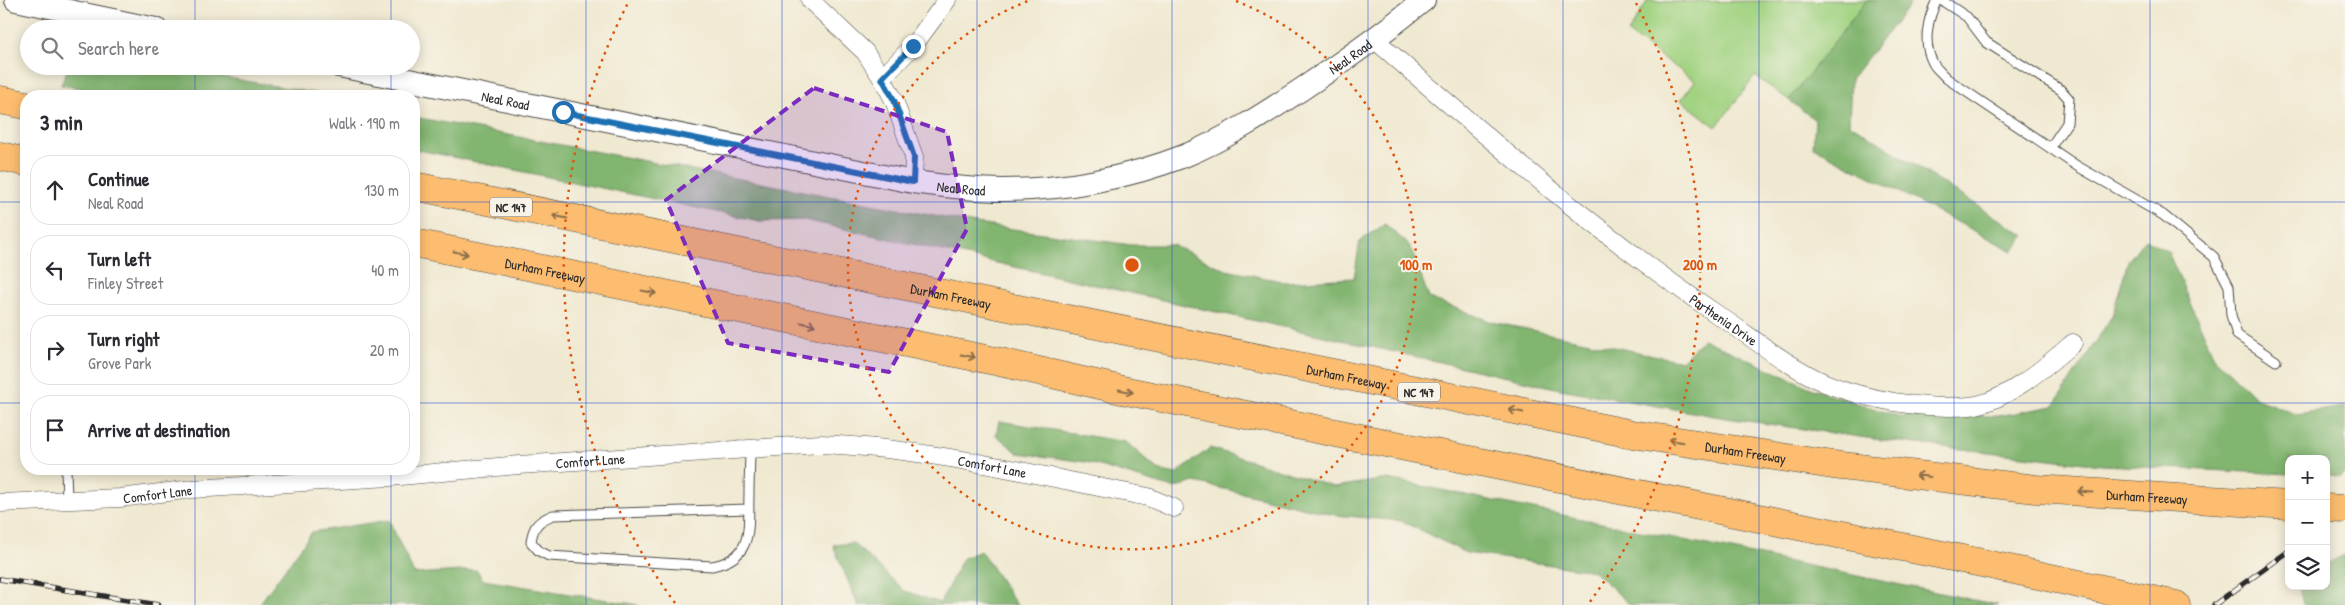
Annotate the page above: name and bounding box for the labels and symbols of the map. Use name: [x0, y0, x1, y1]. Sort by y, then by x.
street label: Neal Road: [1324, 34, 1375, 78]
route end: [902, 35, 925, 58]
street label: Neal Road: [480, 86, 532, 114]
route start: [552, 101, 575, 124]
street label: Neal Road: [936, 176, 986, 199]
road number: NC 147: [490, 198, 532, 216]
one-way arrow: [553, 212, 569, 222]
one-way arrow: [453, 249, 469, 258]
street label: Durham Freeway: [503, 252, 587, 288]
text: 100 m: [1400, 254, 1432, 275]
text: 200 m: [1683, 254, 1717, 275]
centre of rings: [1123, 256, 1141, 274]
street label: Durham Freeway: [909, 278, 993, 314]
one-way arrow: [641, 288, 657, 297]
street label: Parthenia Drive: [1686, 289, 1762, 349]
one-way arrow: [800, 320, 816, 329]
one-way arrow: [959, 352, 975, 361]
street label: Durham Freeway: [1305, 358, 1389, 394]
road number: NC 147: [1398, 382, 1440, 402]
one-way arrow: [1118, 387, 1134, 396]
one-way arrow: [1508, 406, 1524, 416]
one-way arrow: [1668, 435, 1684, 445]
street label: Durham Freeway: [1704, 436, 1787, 468]
street label: Comfort Lane: [555, 448, 626, 472]
street label: Comfort Lane: [956, 450, 1029, 482]
one-way arrow: [1915, 471, 1931, 481]
street label: Comfort Lane: [122, 480, 194, 507]
street label: Durham Freeway: [2106, 484, 2188, 509]
one-way arrow: [2077, 488, 2093, 497]

